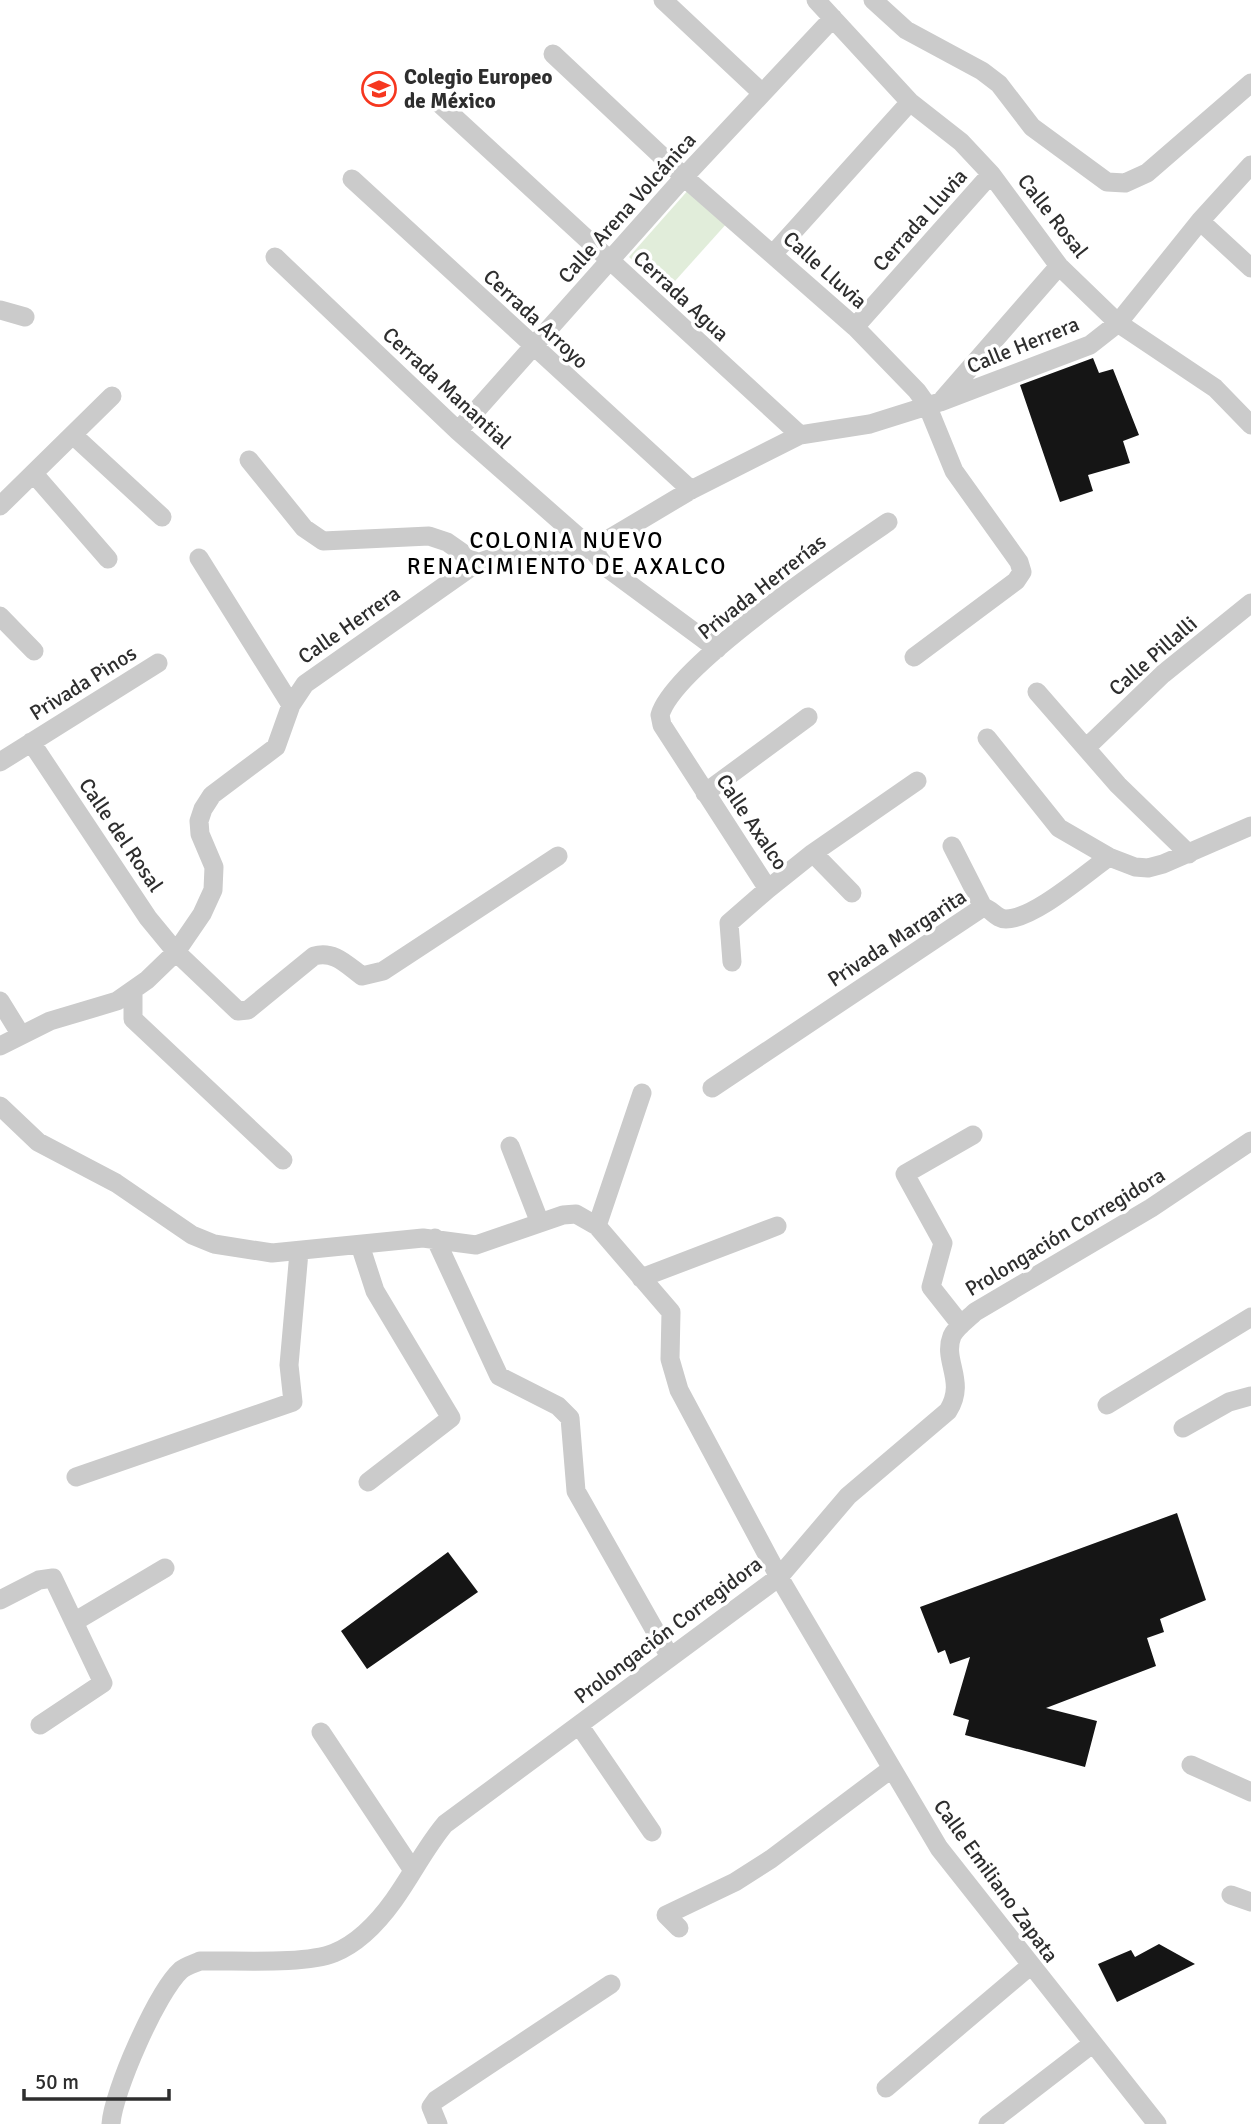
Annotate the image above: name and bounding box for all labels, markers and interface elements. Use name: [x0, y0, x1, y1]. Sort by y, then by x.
place label: Colegio Europeo de México: [404, 64, 553, 114]
school or university icon: Colegio Europeo de México: [360, 70, 398, 108]
street label: Calle Arena Volcánica: [553, 127, 701, 289]
street label: Cerrada Lluvia: [867, 163, 973, 277]
street label: Calle Rosal: [1012, 169, 1094, 263]
street label: Calle Lluvia: [778, 226, 872, 314]
street label: Cerrada Agua: [628, 245, 734, 347]
street label: Cerrada Arroyo: [478, 264, 594, 374]
street label: Calle Herrera: [963, 311, 1083, 379]
street label: Cerrada Manantial: [377, 322, 517, 454]
district label: COLONIA NUEVO RENACIMIENTO DE AXALCO: [407, 526, 727, 581]
street label: Privada Herrerías: [693, 529, 831, 645]
street label: Calle Herrera: [293, 580, 405, 670]
street label: Calle Pillalli: [1104, 611, 1202, 701]
street label: Privada Pinos: [25, 640, 141, 726]
street label: Calle Axalco: [710, 769, 794, 875]
street label: Calle del Rosal: [73, 773, 169, 897]
street label: Privada Margarita: [823, 883, 971, 993]
street label: Prolongación Corregidora: [960, 1162, 1170, 1302]
street label: Prolongación Corregidora: [569, 1551, 767, 1709]
street label: Calle Emiliano Zapata: [928, 1794, 1064, 1968]
scale bar: [24, 2058, 170, 2102]
text: 50 m: [35, 2069, 79, 2095]

